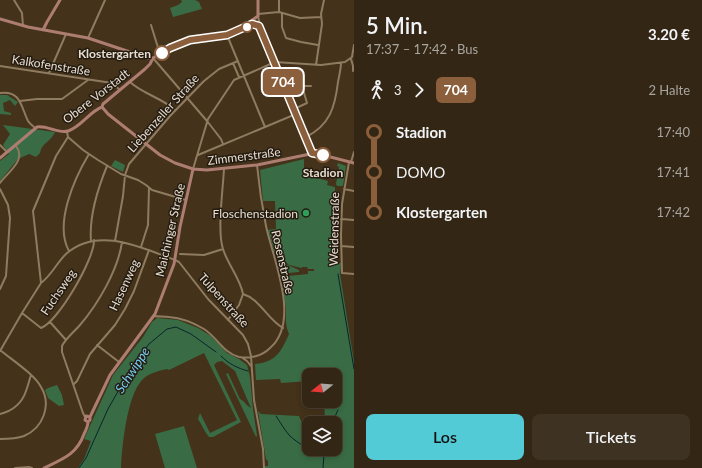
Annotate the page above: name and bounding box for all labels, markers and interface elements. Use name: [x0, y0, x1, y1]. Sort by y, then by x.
text: 5 Min.: [366, 12, 428, 39]
unlabelled marker: [241, 21, 253, 33]
text: 3.20 €: [648, 25, 690, 43]
text: 17:37 – 17:42 · Bus: [366, 41, 478, 57]
marker: Klostergarten: [154, 45, 170, 61]
place label: Klostergarten: [78, 46, 151, 61]
street label: Kalkofenstraße: [11, 51, 91, 79]
street label: Obere Vorstadt: [60, 65, 133, 127]
line badge: 704: [260, 69, 306, 95]
street label: Liebenzeller Straße: [124, 71, 202, 155]
text: 704: [271, 73, 295, 90]
icon: walk: [366, 79, 388, 101]
icon: forward: [408, 79, 430, 101]
text: 704: [444, 81, 468, 98]
text: 3: [394, 82, 402, 98]
text: 2 Halte: [648, 82, 690, 98]
text: Stadion: [396, 123, 447, 141]
text: 17:40: [657, 124, 690, 140]
street label: Zimmerstraße: [207, 144, 281, 168]
marker: Stadion: [315, 147, 331, 163]
text: DOMO: [396, 163, 445, 181]
text: 17:41: [657, 164, 690, 180]
place label: Stadion: [303, 165, 343, 180]
street label: Maichinger Straße: [152, 182, 188, 278]
street label: Weidenstraße: [326, 192, 342, 266]
text: Klostergarten: [396, 203, 487, 221]
text: 17:42: [657, 204, 690, 220]
place label: Floschenstadion: [212, 206, 298, 221]
marker: Floschenstadion: [301, 208, 311, 218]
street label: Rosenstraße: [268, 229, 298, 295]
street label: Hasenweg: [106, 257, 142, 313]
street label: Fuchsweg: [37, 266, 79, 318]
street label: Tulpenstraße: [196, 270, 252, 330]
water label: Schwippe: [111, 344, 153, 396]
north arrow: [302, 368, 342, 408]
map controls: [302, 368, 342, 456]
button: Los: [366, 414, 524, 460]
button: Tickets: [532, 414, 690, 460]
button: layers: [302, 416, 342, 456]

